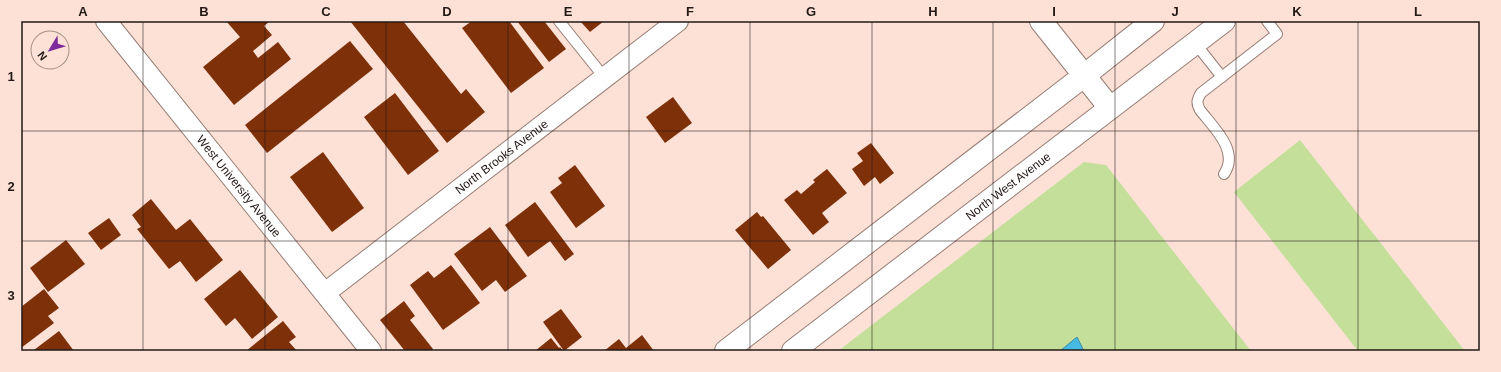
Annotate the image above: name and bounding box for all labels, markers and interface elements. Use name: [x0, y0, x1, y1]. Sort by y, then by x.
text: A: [78, 4, 88, 19]
text: B: [199, 4, 209, 19]
text: C: [321, 4, 331, 19]
text: D: [442, 4, 452, 19]
text: E: [564, 4, 573, 19]
text: F: [686, 4, 694, 19]
text: G: [806, 4, 816, 19]
text: H: [928, 4, 938, 19]
text: I: [1052, 4, 1056, 19]
text: J: [1171, 4, 1179, 19]
text: K: [1292, 4, 1302, 19]
text: L: [1414, 4, 1422, 19]
north arrow: [30, 30, 70, 70]
text: N: [35, 49, 49, 63]
text: 1: [7, 69, 15, 84]
street label: North Brooks Avenue: [452, 117, 551, 197]
street label: West University Avenue: [194, 133, 284, 240]
street label: North West Avenue: [963, 149, 1054, 223]
text: 2: [7, 179, 15, 194]
text: 3: [7, 288, 15, 303]

